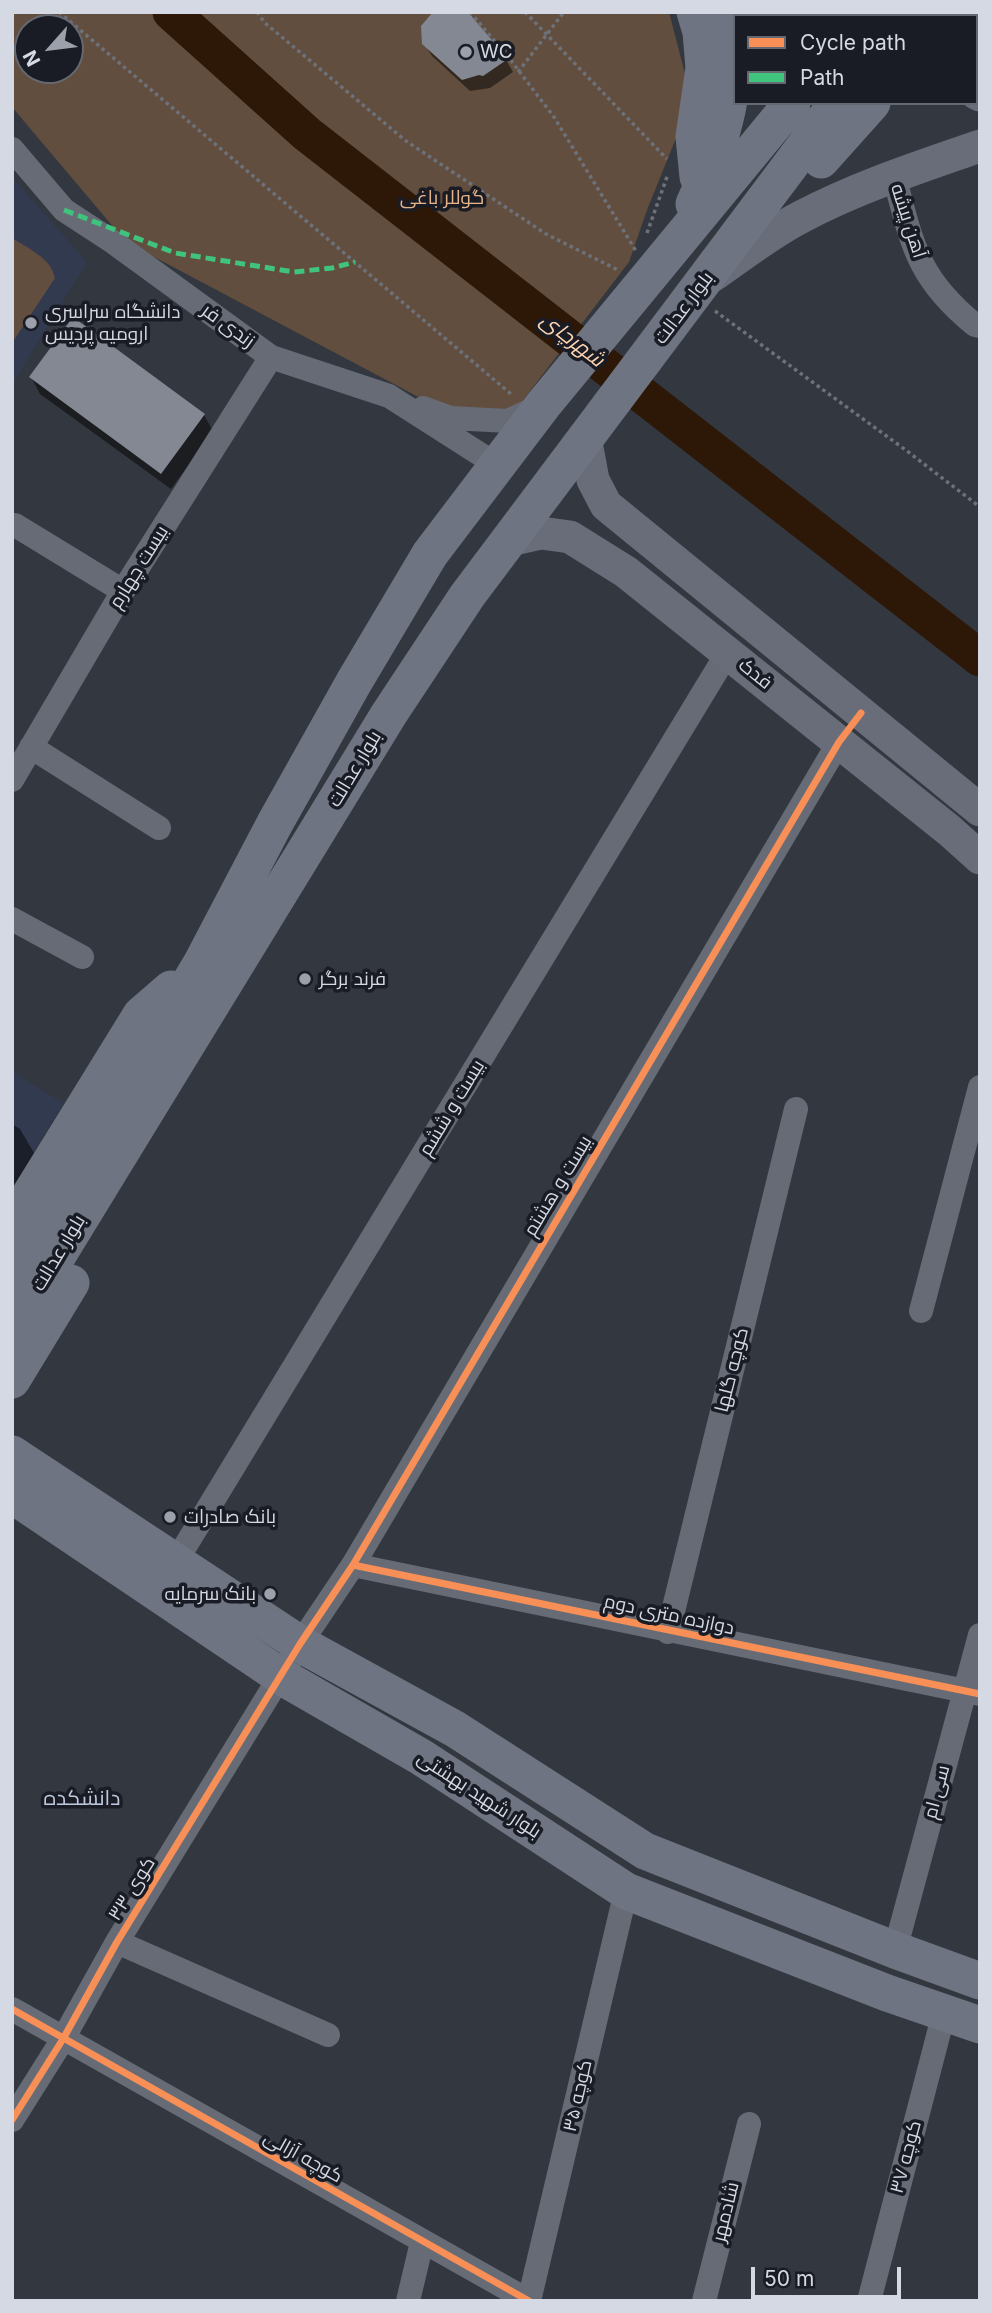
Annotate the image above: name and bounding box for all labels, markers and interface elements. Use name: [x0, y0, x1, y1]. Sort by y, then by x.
north arrow: [14, 14, 84, 84]
legend: [733, 14, 978, 105]
text: Cycle path: [800, 30, 906, 55]
place label: WC: [480, 41, 513, 63]
marker: WC: [458, 44, 474, 60]
text: N: [18, 46, 45, 70]
text: Path: [800, 65, 845, 90]
street label: آهن پیشه: [885, 181, 931, 261]
park label: گوللر باغی: [400, 187, 484, 209]
street label: بلوار عدالت: [649, 267, 719, 349]
street label: زندی فر: [197, 299, 259, 353]
place label: دانشگاه سراسری ارومیه پردیس: [45, 301, 181, 345]
water label: شهرچای: [535, 307, 609, 373]
marker: دانشگاه سراسری ارومیه پردیس: [23, 315, 39, 331]
street label: بیست چهارم: [105, 521, 173, 613]
street label: فدک: [734, 654, 776, 694]
street label: بلوار عدالت: [323, 727, 387, 811]
place label: فرند برگر: [319, 968, 386, 990]
marker: فرند برگر: [297, 971, 313, 987]
street label: بیست و ششم: [414, 1056, 490, 1160]
street label: بیست و هشتم: [519, 1132, 597, 1240]
street label: بلوار عدالت: [27, 1211, 91, 1295]
street label: کوچه گلها: [710, 1325, 754, 1415]
place label: بانک صادرات: [184, 1506, 276, 1528]
marker: بانک صادرات: [162, 1509, 178, 1525]
place label: بانک سرمایه: [164, 1583, 256, 1605]
marker: بانک سرمایه: [262, 1586, 278, 1602]
street label: دوازده متری دوم: [602, 1590, 736, 1640]
street label: بلوار شهید بهشتی: [413, 1746, 545, 1844]
street label: سی ام: [919, 1763, 955, 1821]
district label: دانشکده: [44, 1786, 120, 1812]
street label: کوی ۳۳: [104, 1853, 160, 1925]
street label: کوچه ۳۵: [559, 2058, 597, 2134]
street label: کوچه ۳۷: [885, 2118, 927, 2196]
street label: کوچه آزالی: [259, 2126, 347, 2188]
street label: شادمهر: [708, 2180, 744, 2244]
scale bar: [754, 2254, 904, 2298]
text: 50 m: [764, 2266, 814, 2291]

